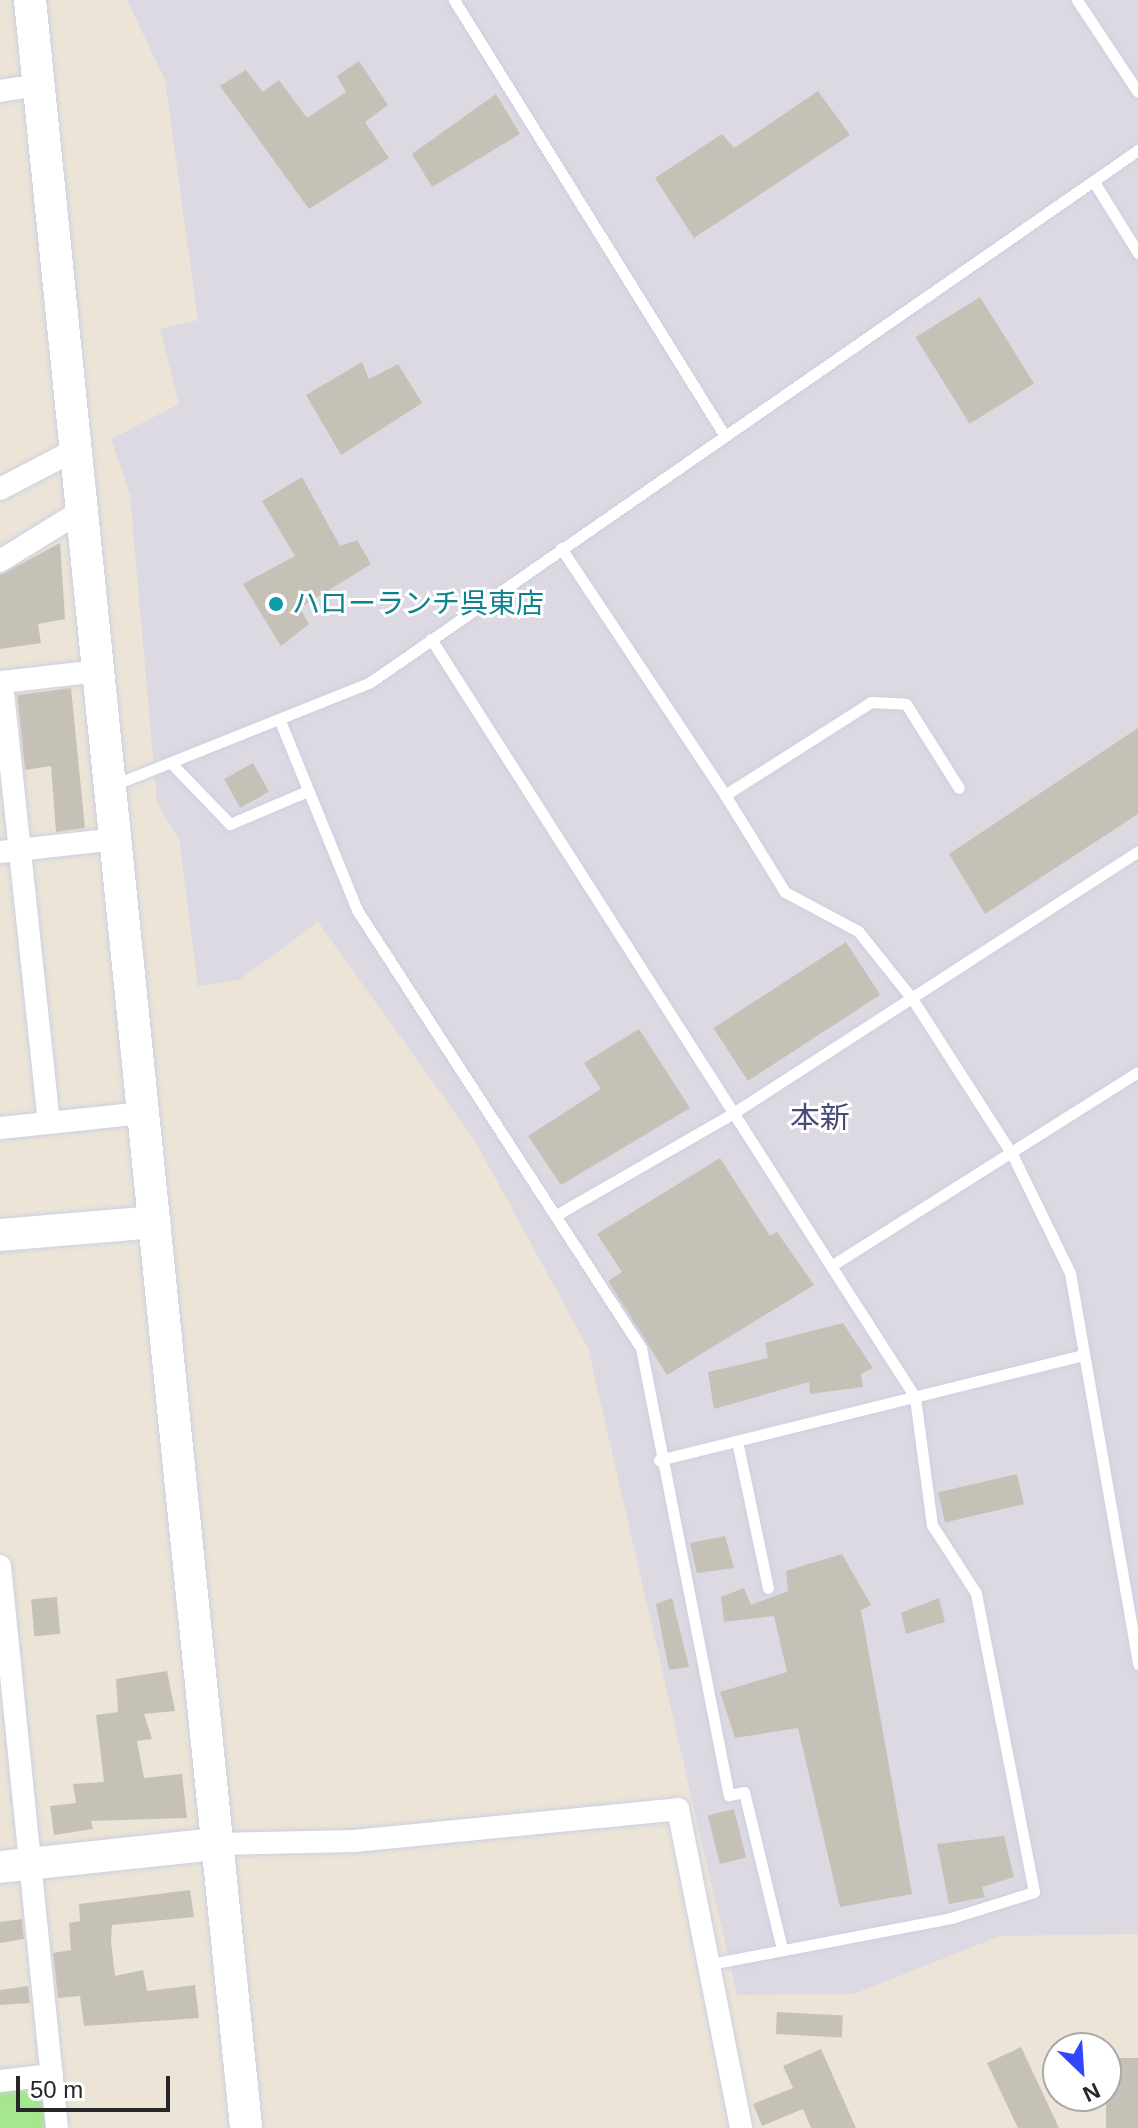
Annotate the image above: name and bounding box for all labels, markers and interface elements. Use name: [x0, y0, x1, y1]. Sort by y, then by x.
place label: ハローランチ呉東店: [292, 587, 544, 621]
marker: ハローランチ呉東店: [267, 595, 285, 613]
district label: 本新: [790, 1100, 850, 1136]
north arrow: [1042, 2032, 1122, 2112]
scale bar: [20, 2060, 174, 2110]
text: 50 m: [30, 2076, 83, 2103]
text: N: [1079, 2078, 1104, 2107]

